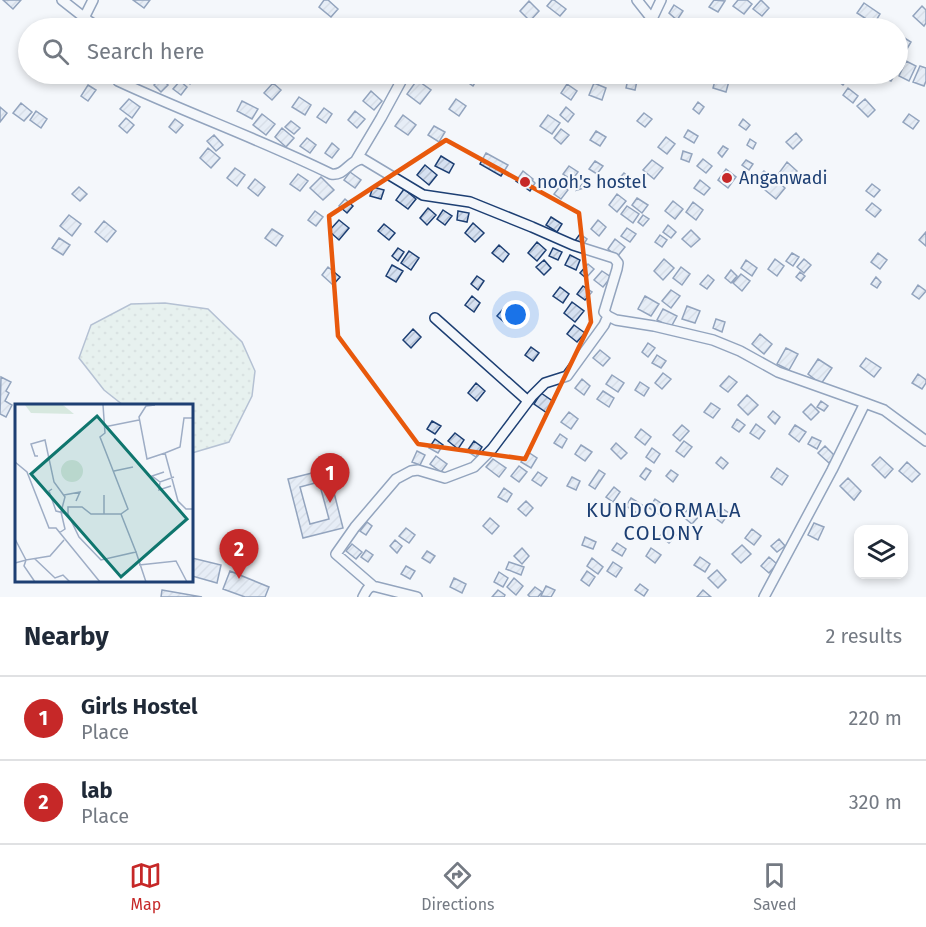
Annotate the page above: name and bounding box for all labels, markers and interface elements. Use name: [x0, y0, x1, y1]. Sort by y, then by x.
search box: [18, 18, 908, 84]
icon: search: [39, 35, 72, 68]
text: Search here: [87, 38, 205, 65]
place label: Anganwadi: [739, 167, 828, 189]
place label: nooh's hostel: [537, 171, 647, 193]
marker: Anganwadi: [720, 171, 734, 185]
marker: nooh's hostel: [518, 175, 532, 189]
your location: [501, 300, 530, 329]
inset map: [15, 404, 194, 582]
pin: 1: [310, 454, 350, 503]
district label: KUNDOORMALA COLONY: [586, 498, 742, 545]
map controls: [854, 525, 908, 579]
button: layers: [854, 525, 908, 579]
pin: 2: [220, 530, 258, 579]
text: Nearby: [24, 621, 109, 652]
text: 2 results: [825, 624, 902, 648]
text: Girls Hostel: [81, 693, 198, 720]
text: 1: [39, 706, 48, 730]
text: 220 m: [849, 706, 902, 730]
text: Place: [81, 720, 129, 744]
text: lab: [81, 777, 113, 804]
text: 2: [38, 790, 49, 814]
text: 320 m: [849, 790, 902, 814]
text: Place: [81, 804, 129, 828]
tab: Map: [129, 859, 162, 914]
tab: Directions: [421, 859, 495, 914]
tab: Saved: [753, 859, 797, 914]

